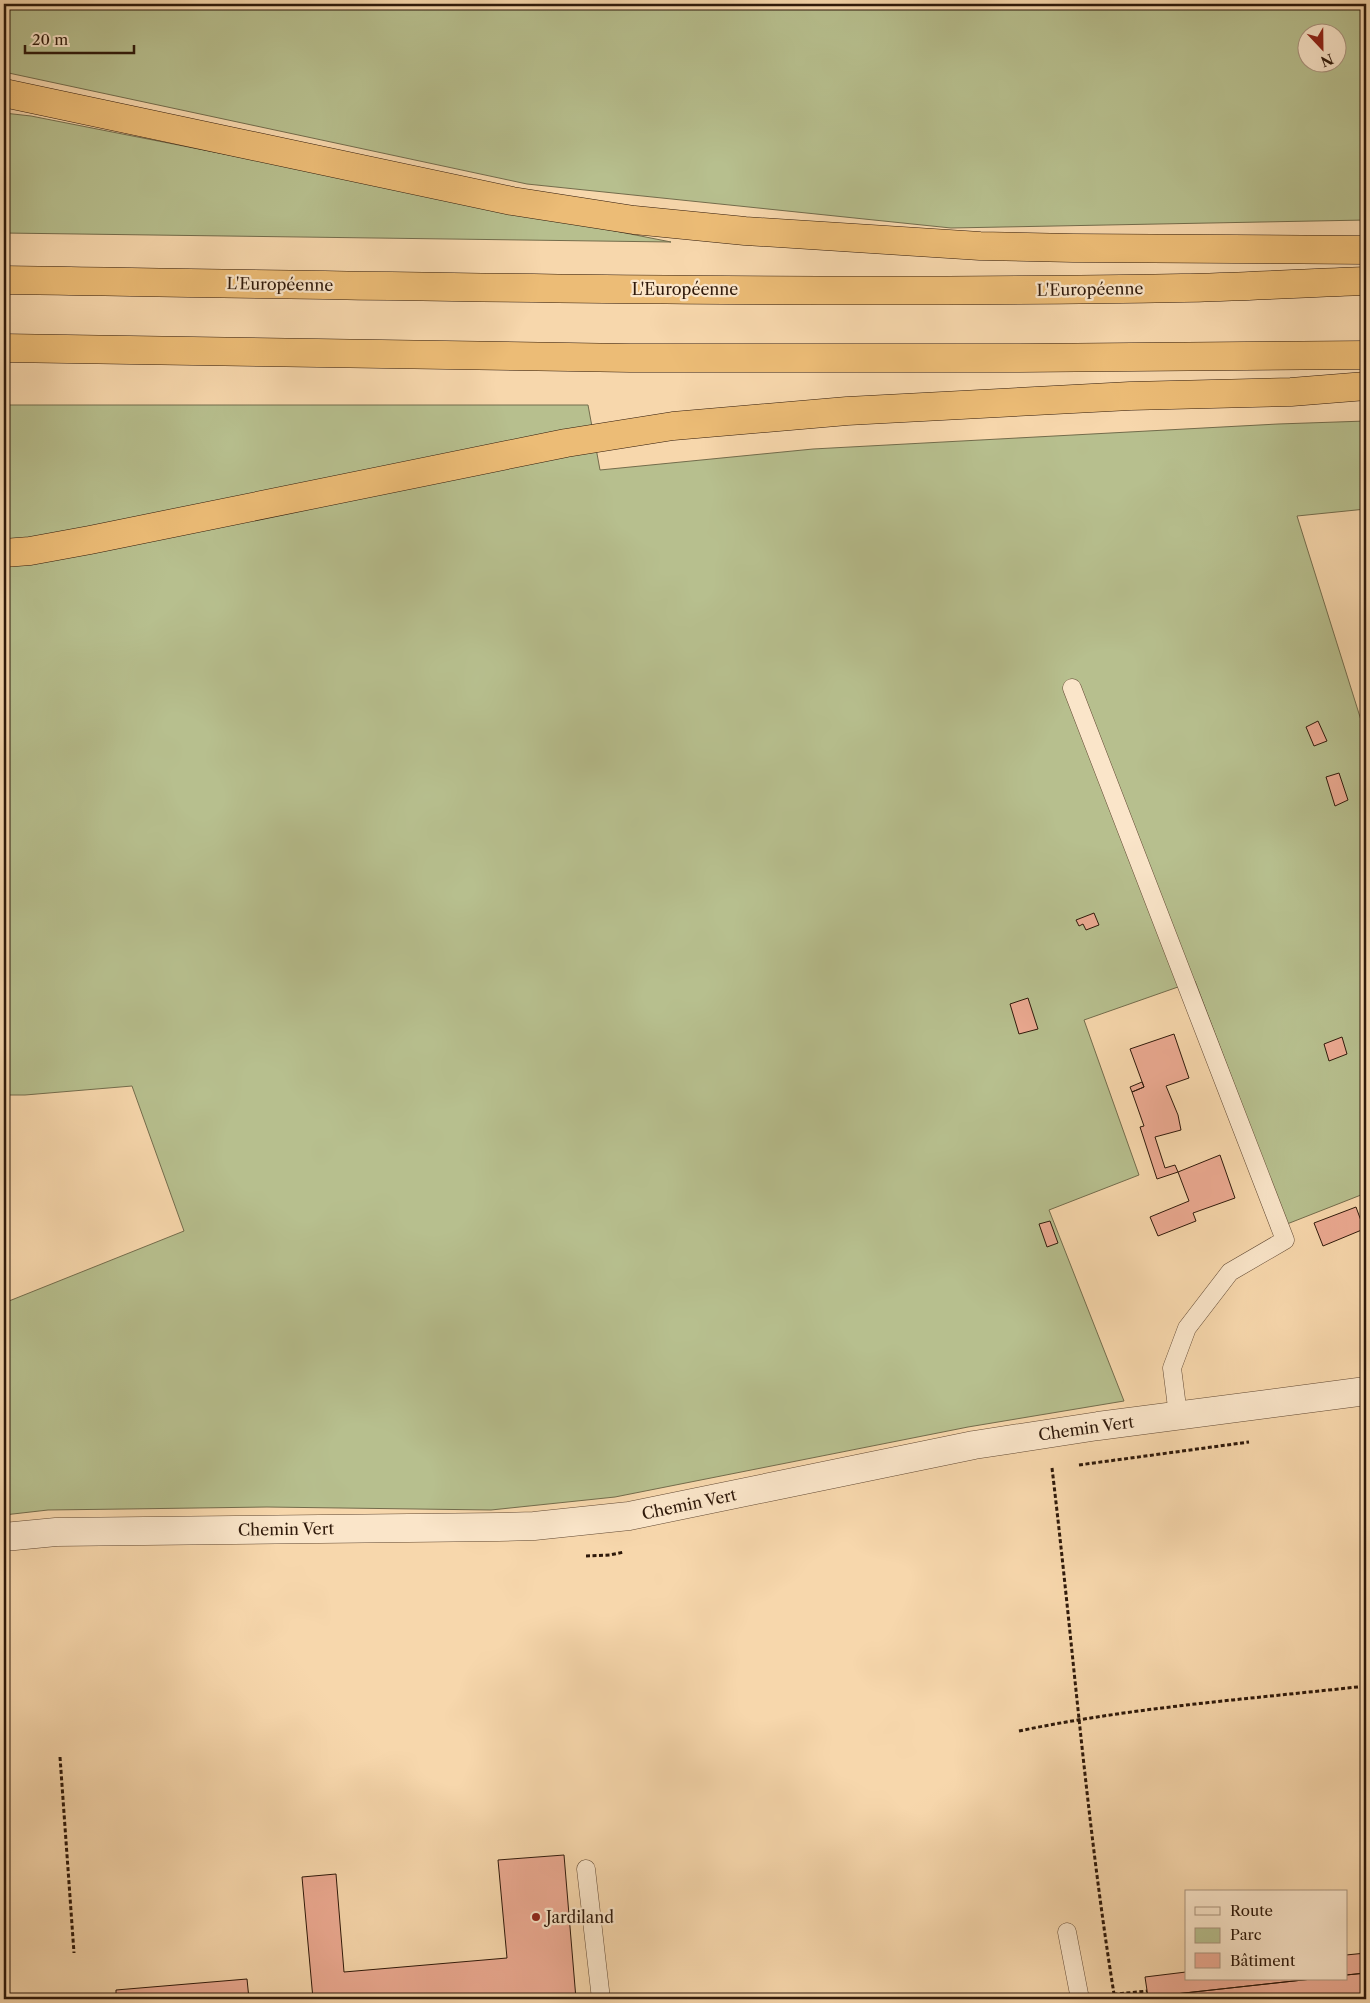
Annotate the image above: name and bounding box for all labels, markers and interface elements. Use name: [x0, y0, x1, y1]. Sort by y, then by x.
scale bar: [25, 22, 134, 54]
north arrow: [1298, 22, 1348, 72]
text: 20 m: [32, 30, 68, 49]
text: N: [1318, 49, 1336, 71]
street label: L'Européenne: [226, 273, 334, 295]
street label: L'Européenne: [1036, 278, 1144, 300]
street label: L'Européenne: [632, 279, 738, 299]
street label: Chemin Vert: [1037, 1411, 1135, 1445]
street label: Chemin Vert: [640, 1484, 738, 1524]
street label: Chemin Vert: [238, 1518, 335, 1540]
legend: [1185, 1890, 1348, 1980]
text: Route: [1230, 1901, 1273, 1920]
place label: Jardiland: [543, 1907, 614, 1927]
marker: Jardiland: [530, 1911, 542, 1923]
text: Parc: [1230, 1925, 1262, 1944]
text: Bâtiment: [1230, 1951, 1296, 1970]

